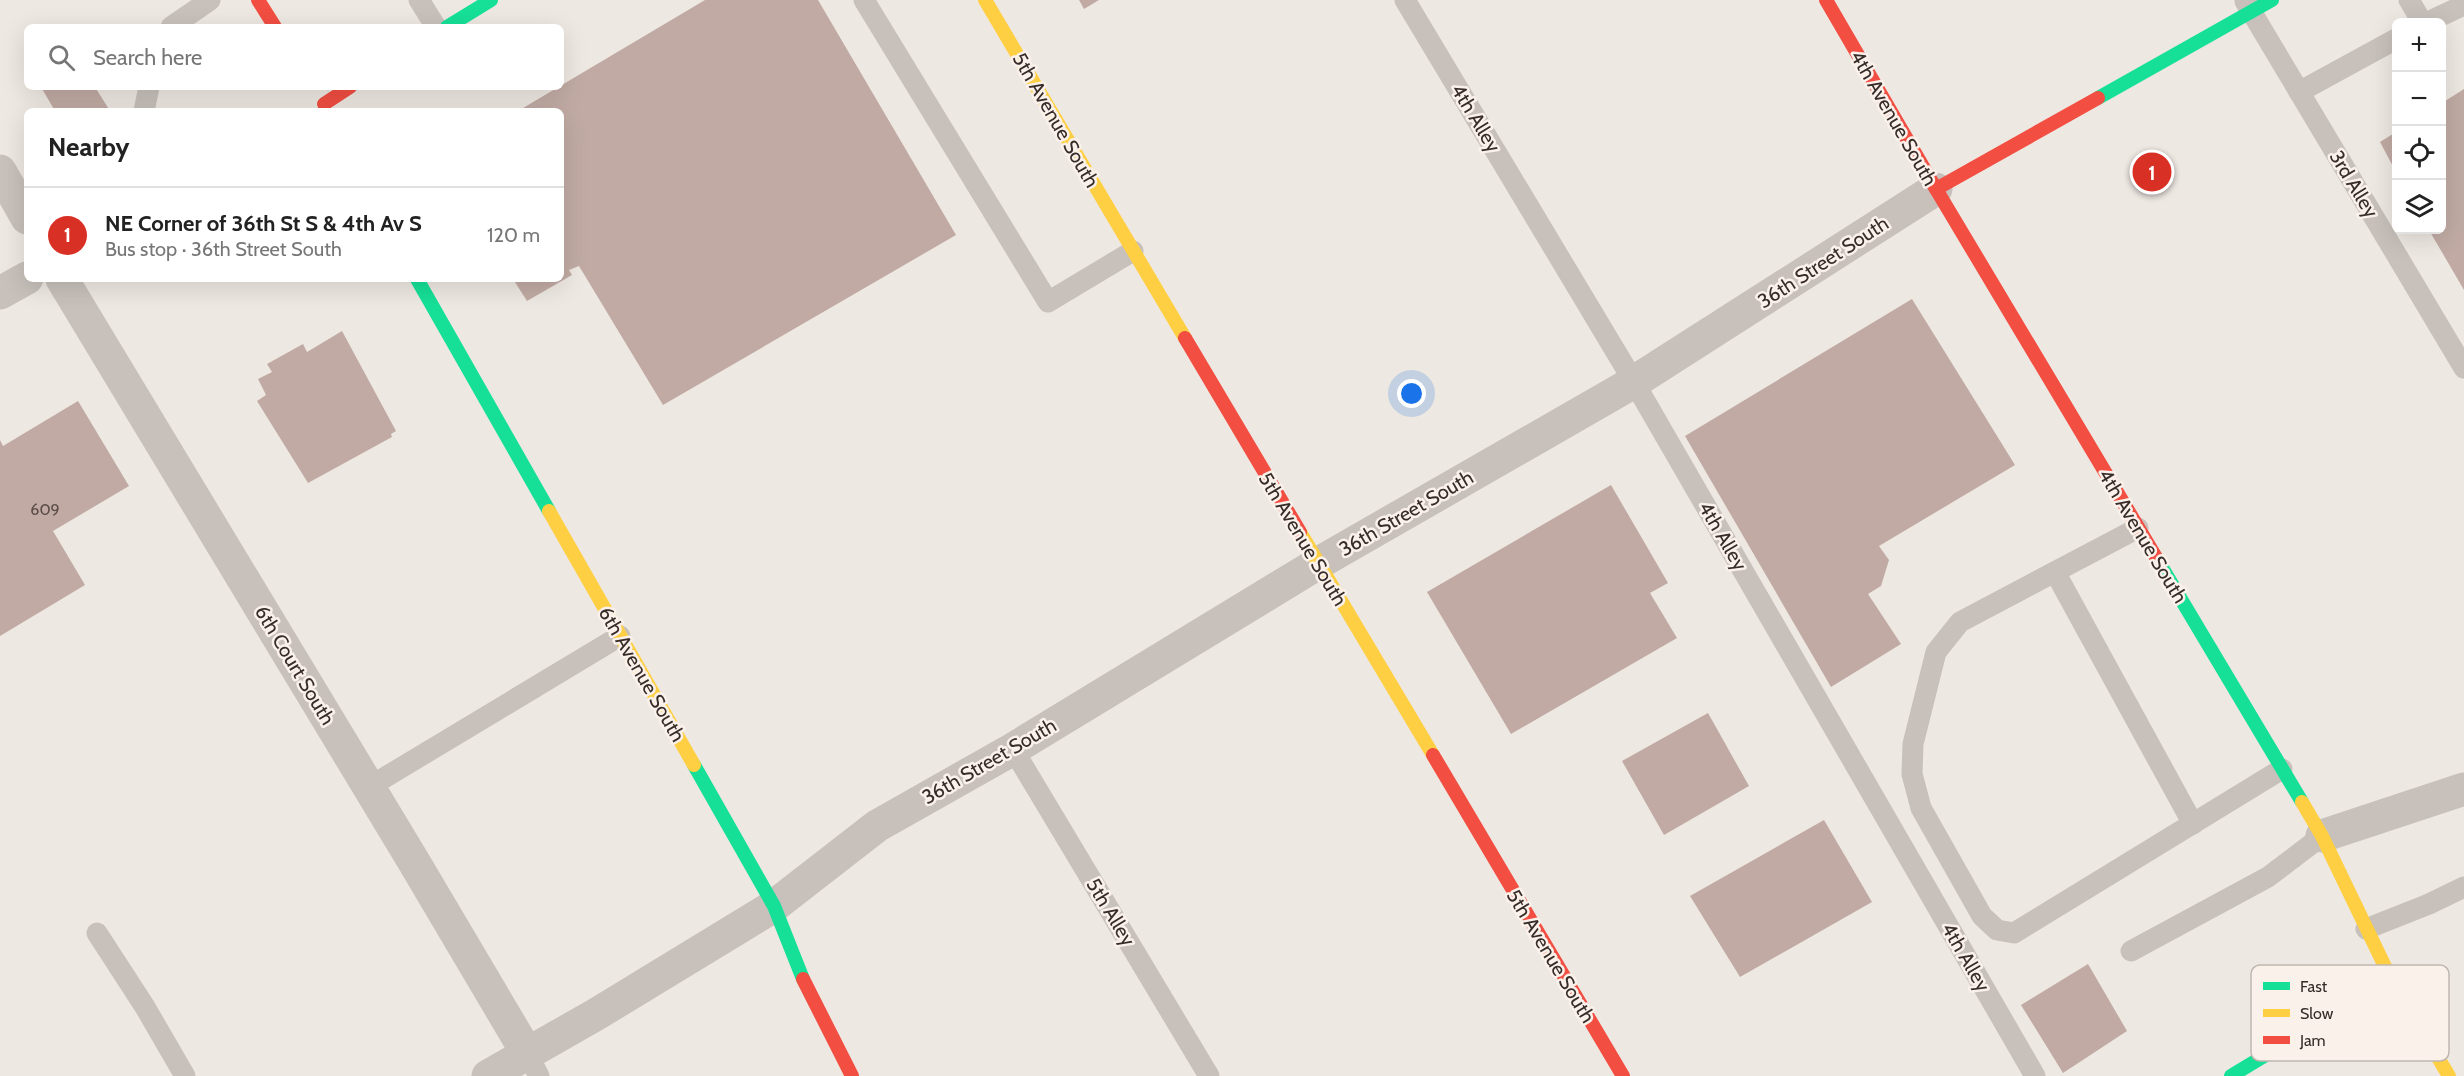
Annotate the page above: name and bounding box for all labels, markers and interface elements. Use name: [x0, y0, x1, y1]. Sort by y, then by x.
map controls: [2392, 18, 2446, 234]
button: +: [2392, 18, 2446, 72]
search box: [24, 24, 564, 90]
icon: search: [45, 41, 78, 74]
text: Search here: [93, 44, 202, 71]
street label: 4th Avenue South: [1846, 46, 1942, 190]
street label: 5th Avenue South: [1008, 48, 1104, 192]
button: −: [2392, 72, 2446, 126]
street label: 4th Alley: [1446, 80, 1506, 156]
button: locate: [2392, 126, 2446, 180]
text: Nearby: [48, 131, 129, 163]
street label: 3rd Alley: [2325, 146, 2383, 222]
pin: 1: [2132, 150, 2172, 195]
button: layers: [2392, 180, 2446, 234]
text: NE Corner of 36th St S & 4th Av S: [105, 210, 422, 237]
street label: 36th Street South: [1753, 211, 1893, 313]
text: 1: [64, 223, 71, 247]
text: 120 m: [487, 223, 540, 247]
text: Bus stop · 36th Street South: [105, 237, 342, 261]
your location: [1397, 379, 1426, 408]
street label: 36th Street South: [1335, 465, 1477, 561]
street label: 4th Avenue South: [2093, 465, 2193, 607]
street label: 5th Avenue South: [1254, 468, 1352, 610]
street label: 4th Alley: [1694, 497, 1752, 575]
house number: 609: [30, 500, 60, 519]
street label: 6th Court South: [250, 601, 340, 729]
street label: 6th Avenue South: [594, 602, 690, 746]
street label: 36th Street South: [918, 713, 1060, 809]
street label: 5th Alley: [1081, 874, 1141, 950]
street label: 5th Avenue South: [1502, 885, 1600, 1027]
street label: 4th Alley: [1937, 918, 1995, 996]
legend: [2251, 965, 2449, 1061]
text: Fast: [2300, 977, 2328, 996]
text: Slow: [2300, 1004, 2334, 1023]
text: Jam: [2299, 1031, 2326, 1050]

